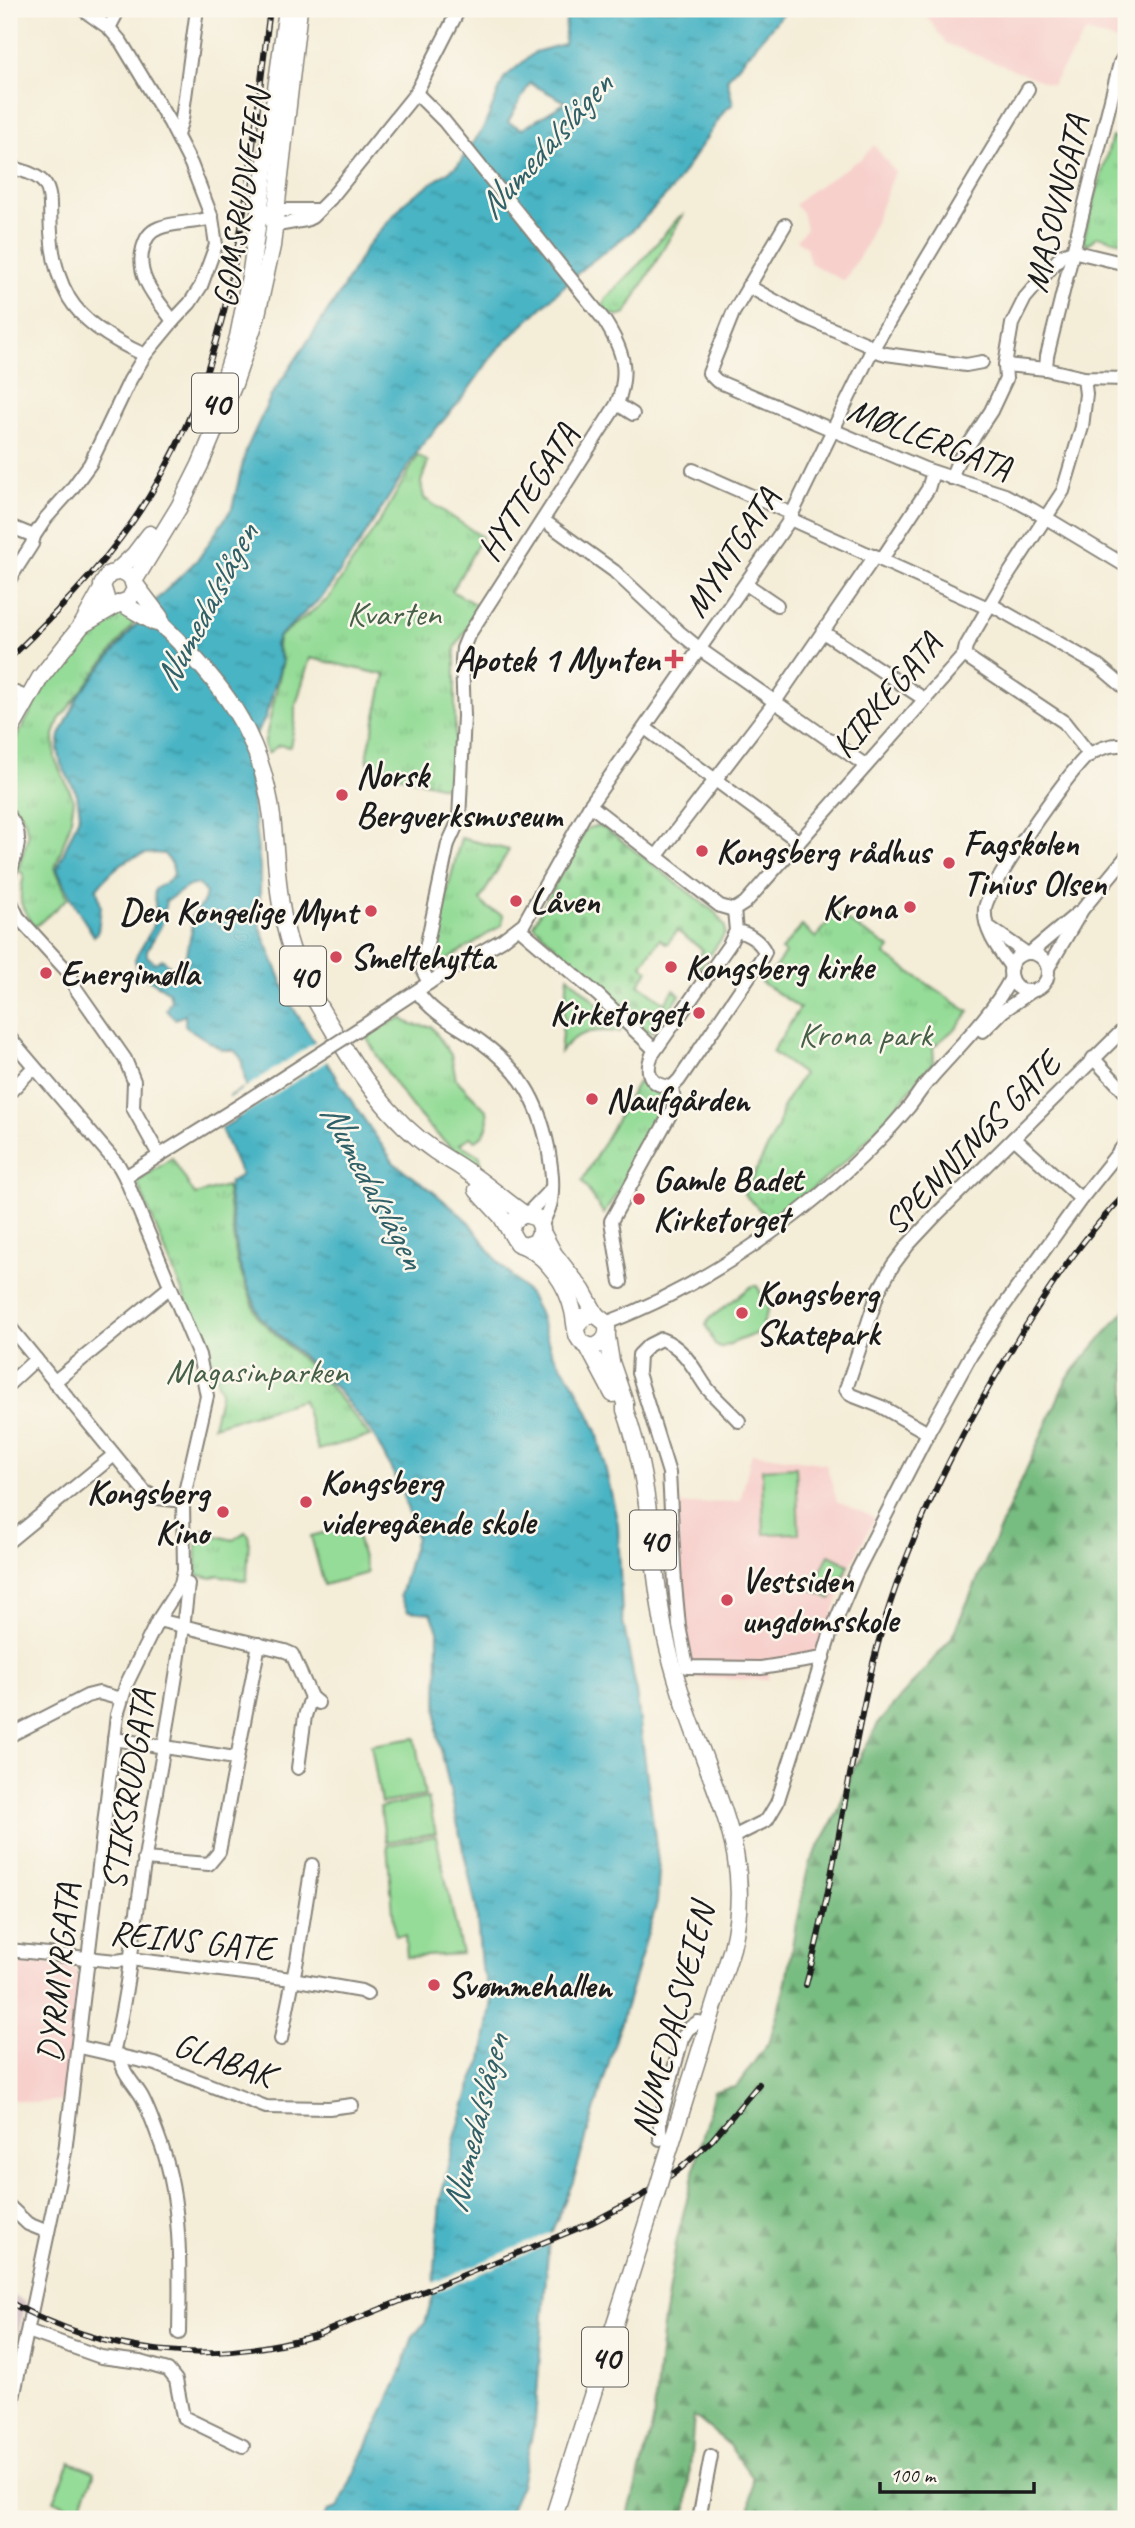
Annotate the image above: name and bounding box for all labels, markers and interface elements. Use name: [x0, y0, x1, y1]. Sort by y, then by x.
water label: Numedalslågen: [466, 60, 625, 228]
street label: GOMSRUDVEIEN: [202, 82, 282, 311]
street label: MASOVNGATA: [1013, 110, 1100, 297]
road number: 40: [192, 374, 238, 432]
street label: MØLLERGATA: [841, 387, 1019, 491]
street label: HYTTEGATA: [466, 414, 589, 569]
street label: MYNTGATA: [673, 478, 791, 625]
water label: Numedalslågen: [142, 512, 270, 697]
park label: Kvarten: [347, 591, 442, 636]
street label: KIRKEGATA: [821, 622, 953, 767]
place label: Apotek 1 Mynten: [455, 637, 661, 682]
marker: Apotek 1 Mynten: [666, 651, 682, 667]
place label: Norsk Bergverksmuseum: [356, 753, 564, 838]
marker: Norsk Bergverksmuseum: [334, 787, 350, 803]
place label: Fagskolen Tinius Olsen: [963, 821, 1107, 906]
place label: Kongsberg rådhus: [716, 829, 934, 874]
marker: Kongsberg rådhus: [694, 843, 710, 859]
marker: Fagskolen Tinius Olsen: [941, 855, 957, 871]
place label: Låven: [530, 879, 600, 924]
place label: Krona: [823, 885, 899, 930]
place label: Den Kongelige Mynt: [119, 889, 361, 934]
marker: Låven: [508, 893, 524, 909]
marker: Krona: [902, 899, 918, 915]
marker: Den Kongelige Mynt: [363, 903, 379, 919]
place label: Smeltehytta: [350, 935, 498, 980]
place label: Kongsberg kirke: [685, 945, 876, 990]
road number: 40: [280, 946, 326, 1006]
marker: Smeltehytta: [328, 949, 344, 965]
place label: Energimølla: [60, 951, 202, 996]
marker: Kongsberg kirke: [663, 959, 679, 975]
marker: Energimølla: [38, 965, 54, 981]
place label: Kirketorget: [550, 991, 690, 1036]
marker: Kirketorget: [691, 1005, 707, 1021]
park label: Krona park: [798, 1012, 934, 1057]
street label: SPENNINGS GATE: [873, 1039, 1073, 1244]
place label: Naufgården: [606, 1077, 751, 1122]
marker: Naufgården: [584, 1091, 600, 1107]
water label: Numedalslågen: [310, 1094, 438, 1279]
place label: Gamle Badet Kirketorget: [653, 1157, 806, 1242]
marker: Gamle Badet Kirketorget: [631, 1191, 647, 1207]
place label: Kongsberg Skatepark: [756, 1271, 882, 1356]
marker: Kongsberg Skatepark: [734, 1305, 750, 1321]
park label: Magasinparken: [166, 1349, 349, 1394]
place label: Kongsberg videregående skole: [320, 1460, 538, 1545]
place label: Kongsberg Kino: [87, 1470, 212, 1555]
marker: Kongsberg videregående skole: [298, 1494, 314, 1510]
marker: Kongsberg Kino: [215, 1504, 231, 1520]
road number: 40: [630, 1510, 676, 1570]
place label: Vestsiden ungdomsskole: [741, 1558, 901, 1643]
marker: Vestsiden ungdomsskole: [719, 1592, 735, 1608]
street label: STIKSRUDGATA: [91, 1686, 167, 1893]
street label: DYRMYRGATA: [27, 1880, 90, 2065]
street label: NUMEDALSVEIEN: [620, 1894, 726, 2141]
street label: REINS GATE: [108, 1910, 280, 1972]
place label: Svømmehallen: [448, 1963, 613, 2008]
marker: Svømmehallen: [426, 1977, 442, 1993]
street label: GLABAK: [168, 2022, 286, 2100]
water label: Numedalslågen: [430, 2026, 520, 2217]
road number: 40: [582, 2328, 628, 2386]
scale bar: [880, 2451, 1034, 2495]
text: 100 m: [890, 2462, 937, 2488]

